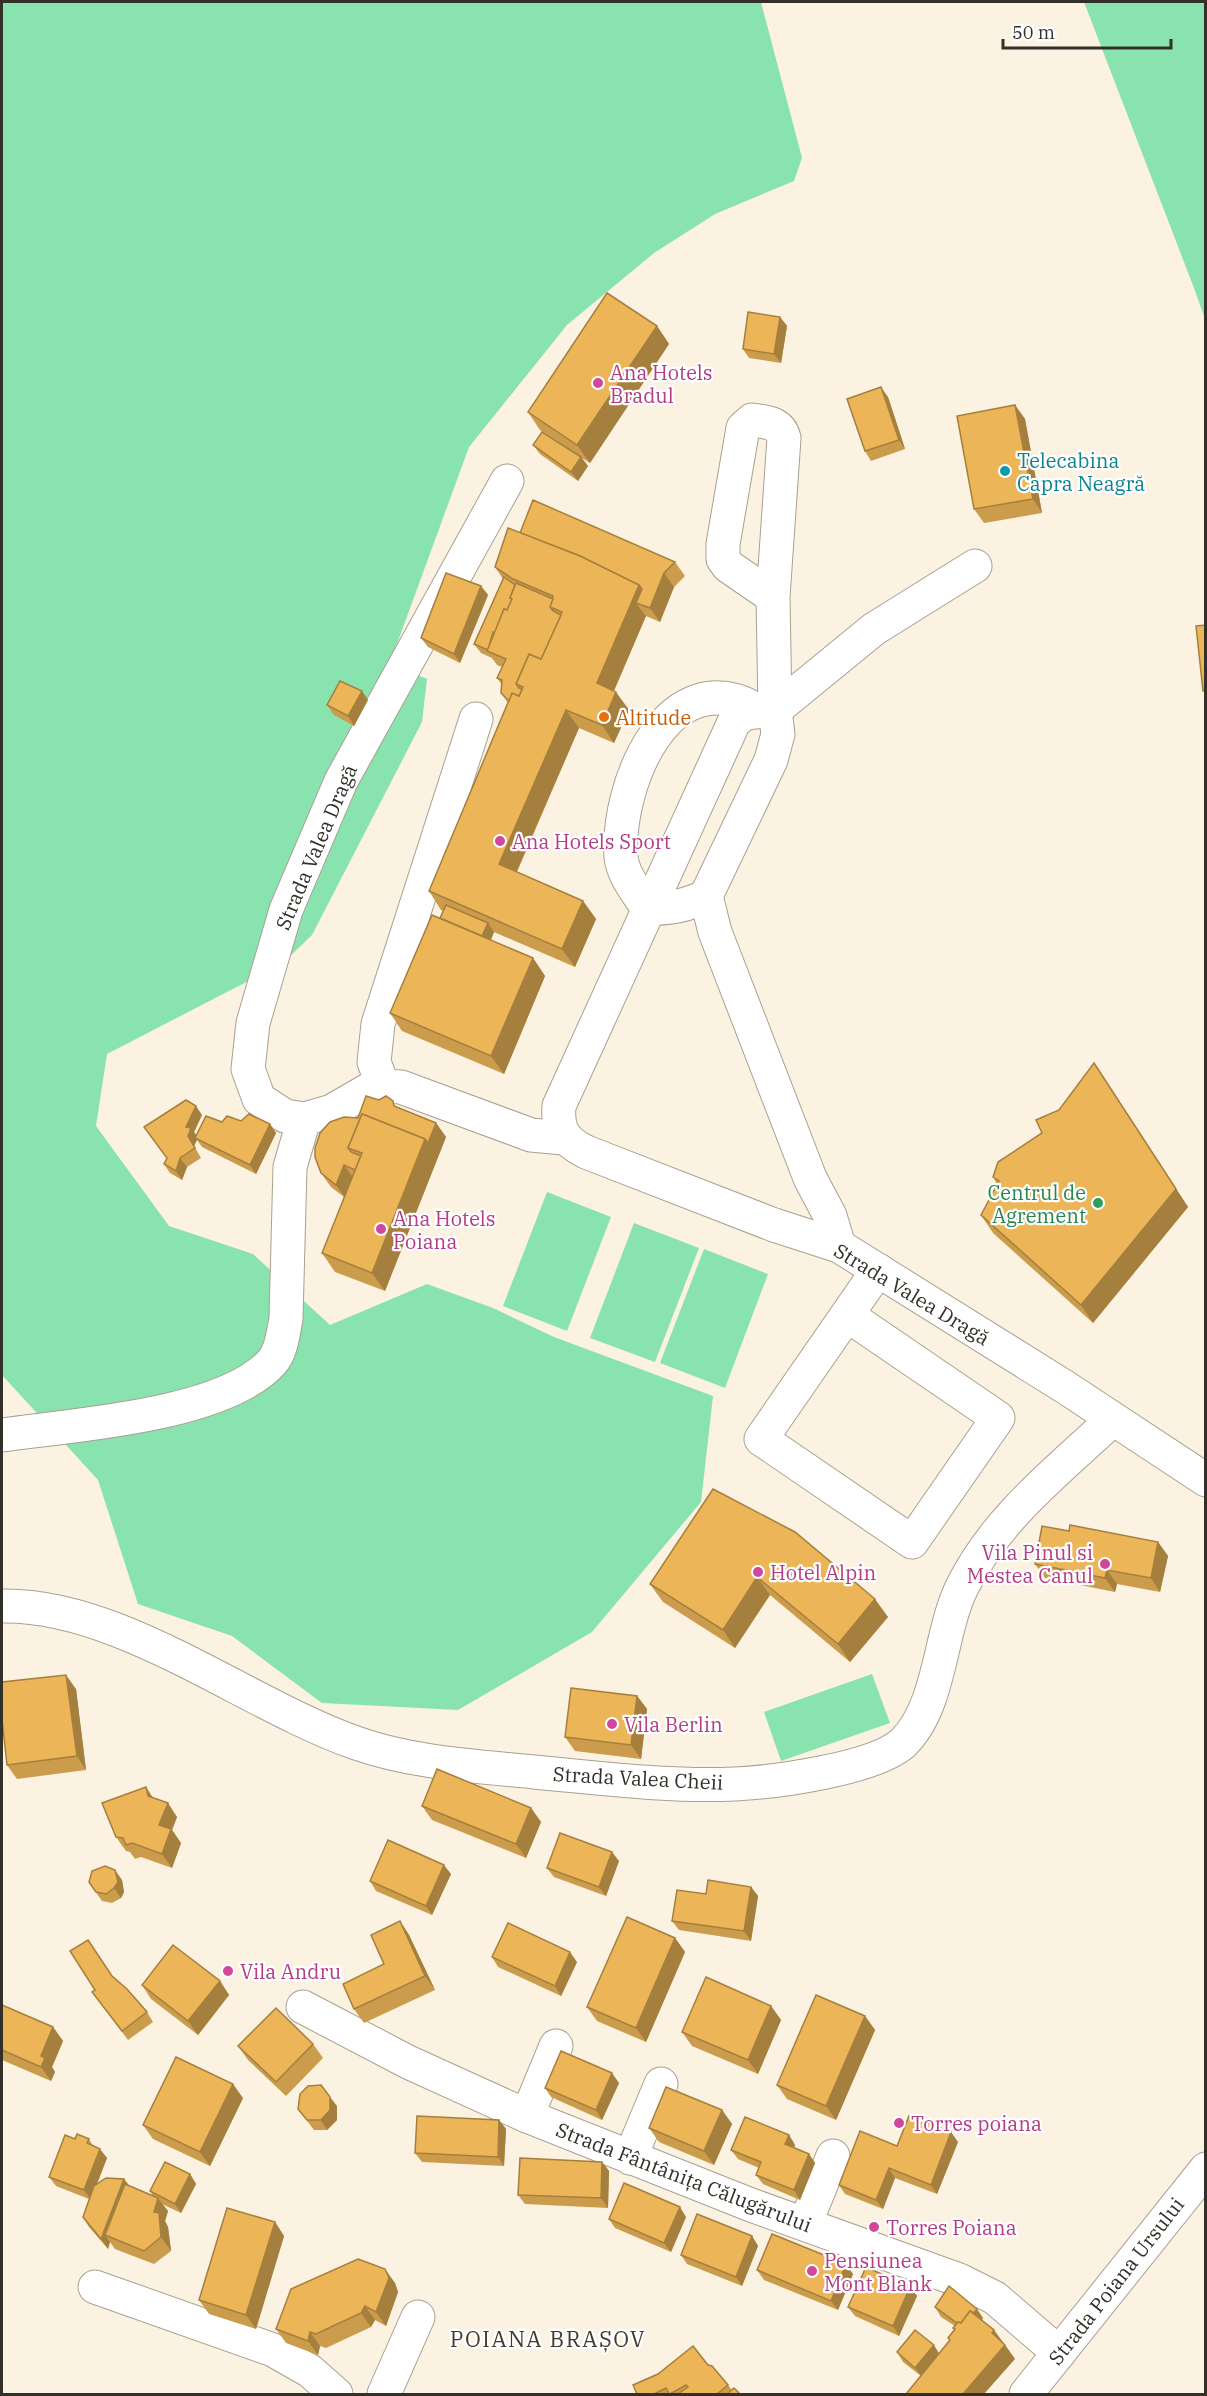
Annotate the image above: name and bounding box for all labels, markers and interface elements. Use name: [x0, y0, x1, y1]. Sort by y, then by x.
scale bar: [1003, 12, 1171, 50]
text: 50 m: [1012, 21, 1055, 44]
place label: Ana Hotels Bradul: [610, 359, 713, 409]
marker: Ana Hotels Bradul: [591, 376, 605, 390]
place label: Telecabina Capra Neagră: [1017, 447, 1145, 497]
marker: Telecabina Capra Neagră: [998, 464, 1012, 478]
place label: Altitude: [616, 704, 691, 731]
marker: Altitude: [597, 710, 611, 724]
street label: Strada Valea Dragă: [269, 760, 363, 934]
place label: Ana Hotels Sport: [512, 828, 671, 855]
marker: Ana Hotels Sport: [493, 834, 507, 848]
place label: Centrul de Agrement: [988, 1179, 1086, 1229]
marker: Centrul de Agrement: [1091, 1196, 1105, 1210]
place label: Ana Hotels Poiana: [393, 1205, 496, 1255]
marker: Ana Hotels Poiana: [374, 1222, 388, 1236]
street label: Strada Valea Dragă: [829, 1237, 995, 1351]
place label: Vila Pinul si Mestea Canul: [967, 1539, 1093, 1589]
marker: Vila Pinul si Mestea Canul: [1098, 1557, 1112, 1571]
place label: Hotel Alpin: [770, 1559, 877, 1586]
marker: Hotel Alpin: [751, 1565, 765, 1579]
place label: Vila Berlin: [624, 1711, 723, 1738]
marker: Vila Berlin: [605, 1717, 619, 1731]
street label: Strada Valea Cheii: [552, 1760, 724, 1796]
place label: Vila Andru: [240, 1958, 341, 1985]
marker: Vila Andru: [221, 1964, 235, 1978]
place label: Torres poiana: [911, 2110, 1042, 2137]
street label: Strada Fântânița Călugărului: [552, 2116, 816, 2238]
marker: Torres poiana: [892, 2116, 906, 2130]
street label: Strada Poiana Ursului: [1042, 2192, 1190, 2370]
place label: Torres Poiana: [886, 2214, 1017, 2241]
marker: Torres Poiana: [867, 2220, 881, 2234]
place label: Pensiunea Mont Blank: [824, 2247, 932, 2297]
marker: Pensiunea Mont Blank: [805, 2264, 819, 2278]
district label: POIANA BRAȘOV: [450, 2324, 646, 2353]

